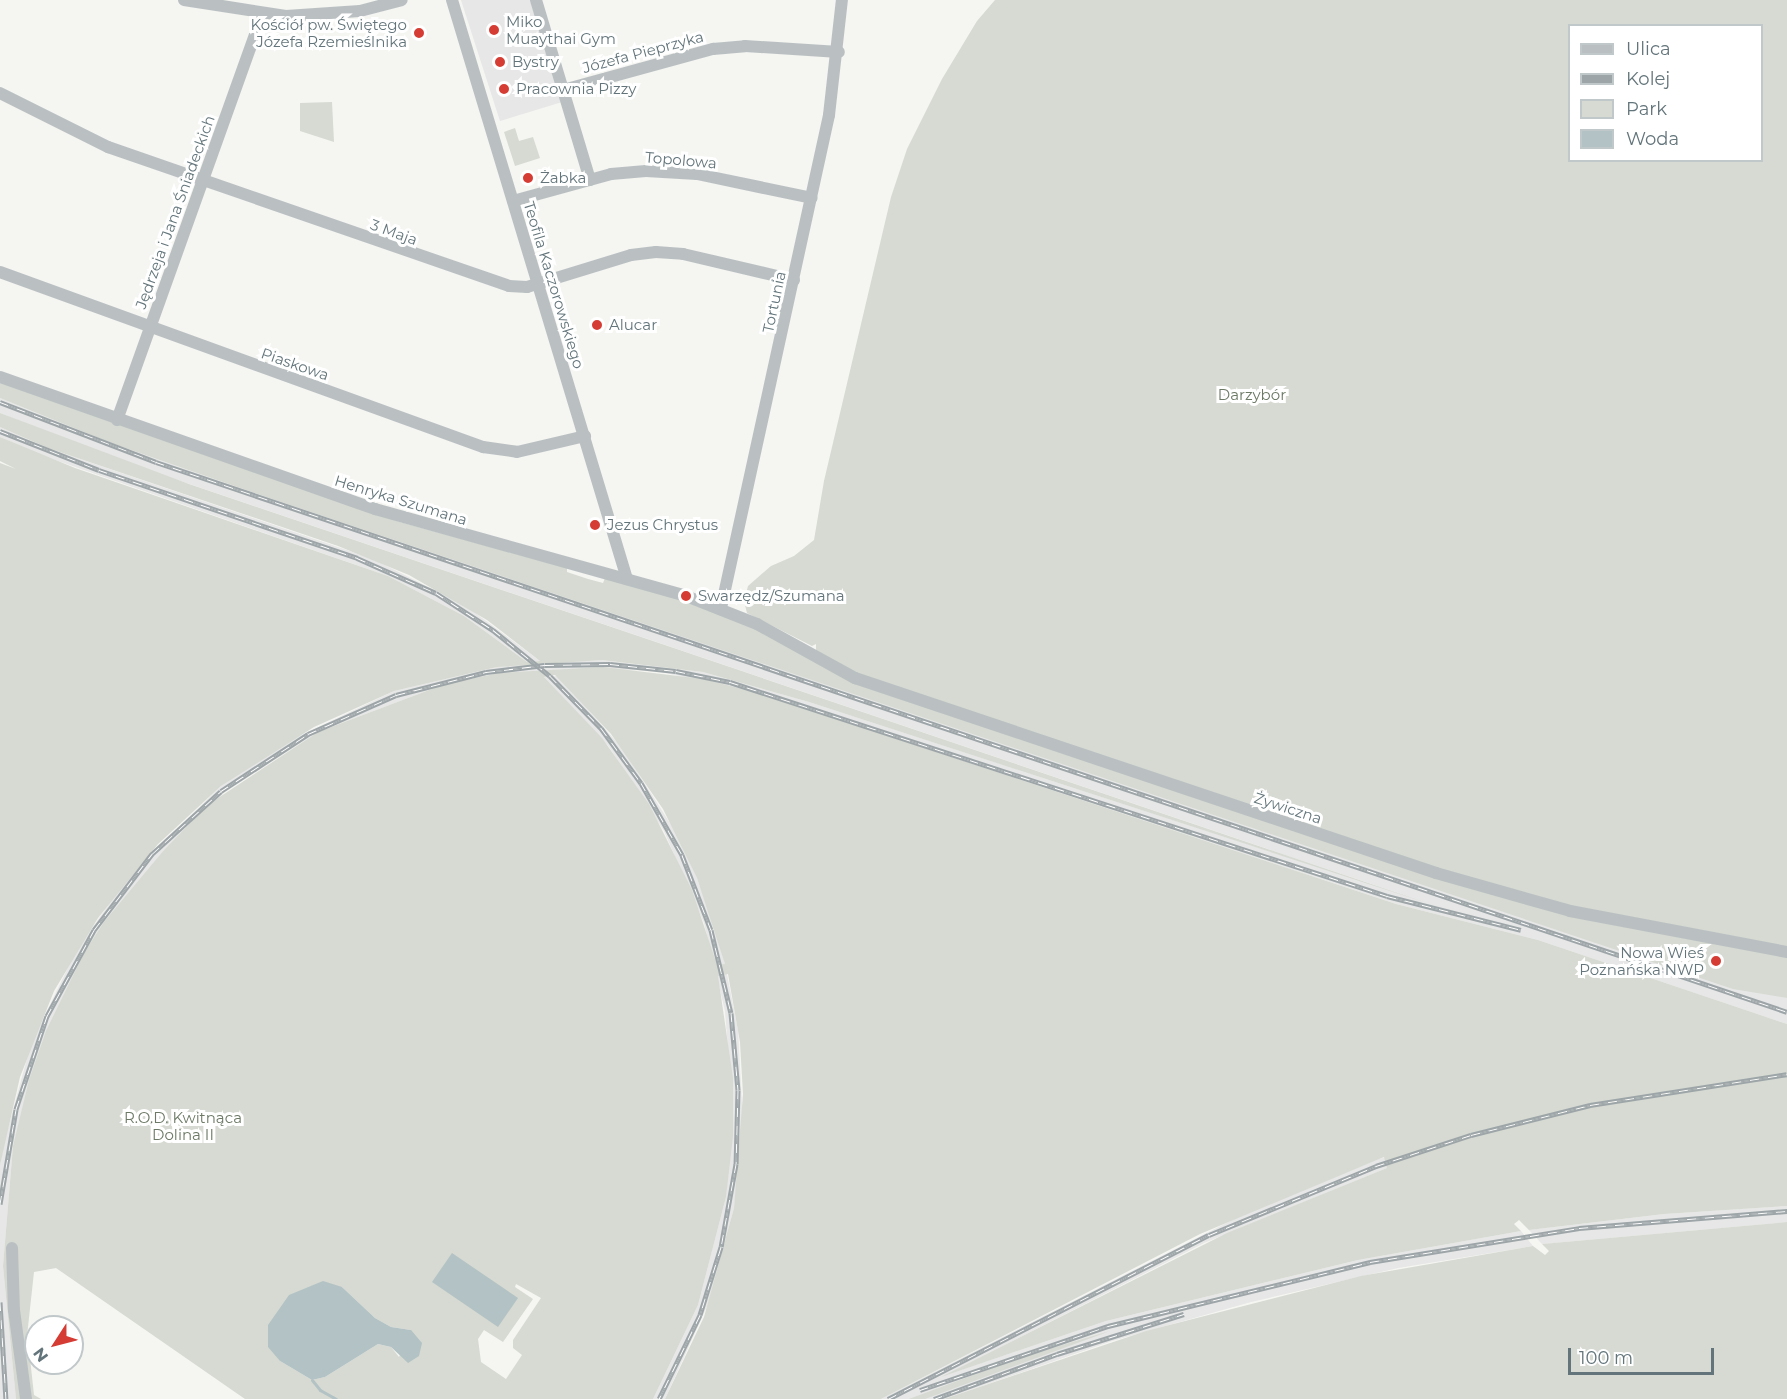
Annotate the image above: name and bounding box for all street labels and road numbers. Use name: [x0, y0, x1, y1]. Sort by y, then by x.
street label: Józefa Pieprzyka: [581, 27, 705, 77]
street label: Jędrzeja i Jana Śniadeckich: [132, 113, 218, 311]
street label: Topolowa: [644, 148, 718, 172]
street label: Teofila Kaczorowskiego: [520, 199, 588, 371]
street label: 3 Maja: [368, 215, 420, 249]
street label: Tortunia: [759, 270, 789, 334]
street label: Piaskowa: [259, 344, 331, 384]
street label: Henryka Szumana: [332, 471, 470, 529]
street label: Żywiczna: [1252, 789, 1324, 827]

